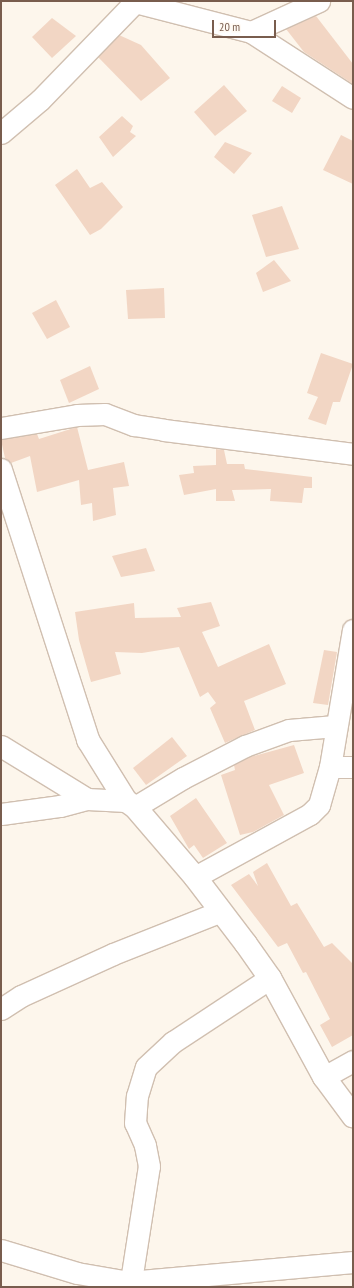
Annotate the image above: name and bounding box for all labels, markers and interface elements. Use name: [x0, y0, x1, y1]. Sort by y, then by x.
scale bar: [214, 12, 278, 38]
text: 20 m: [219, 19, 240, 34]

